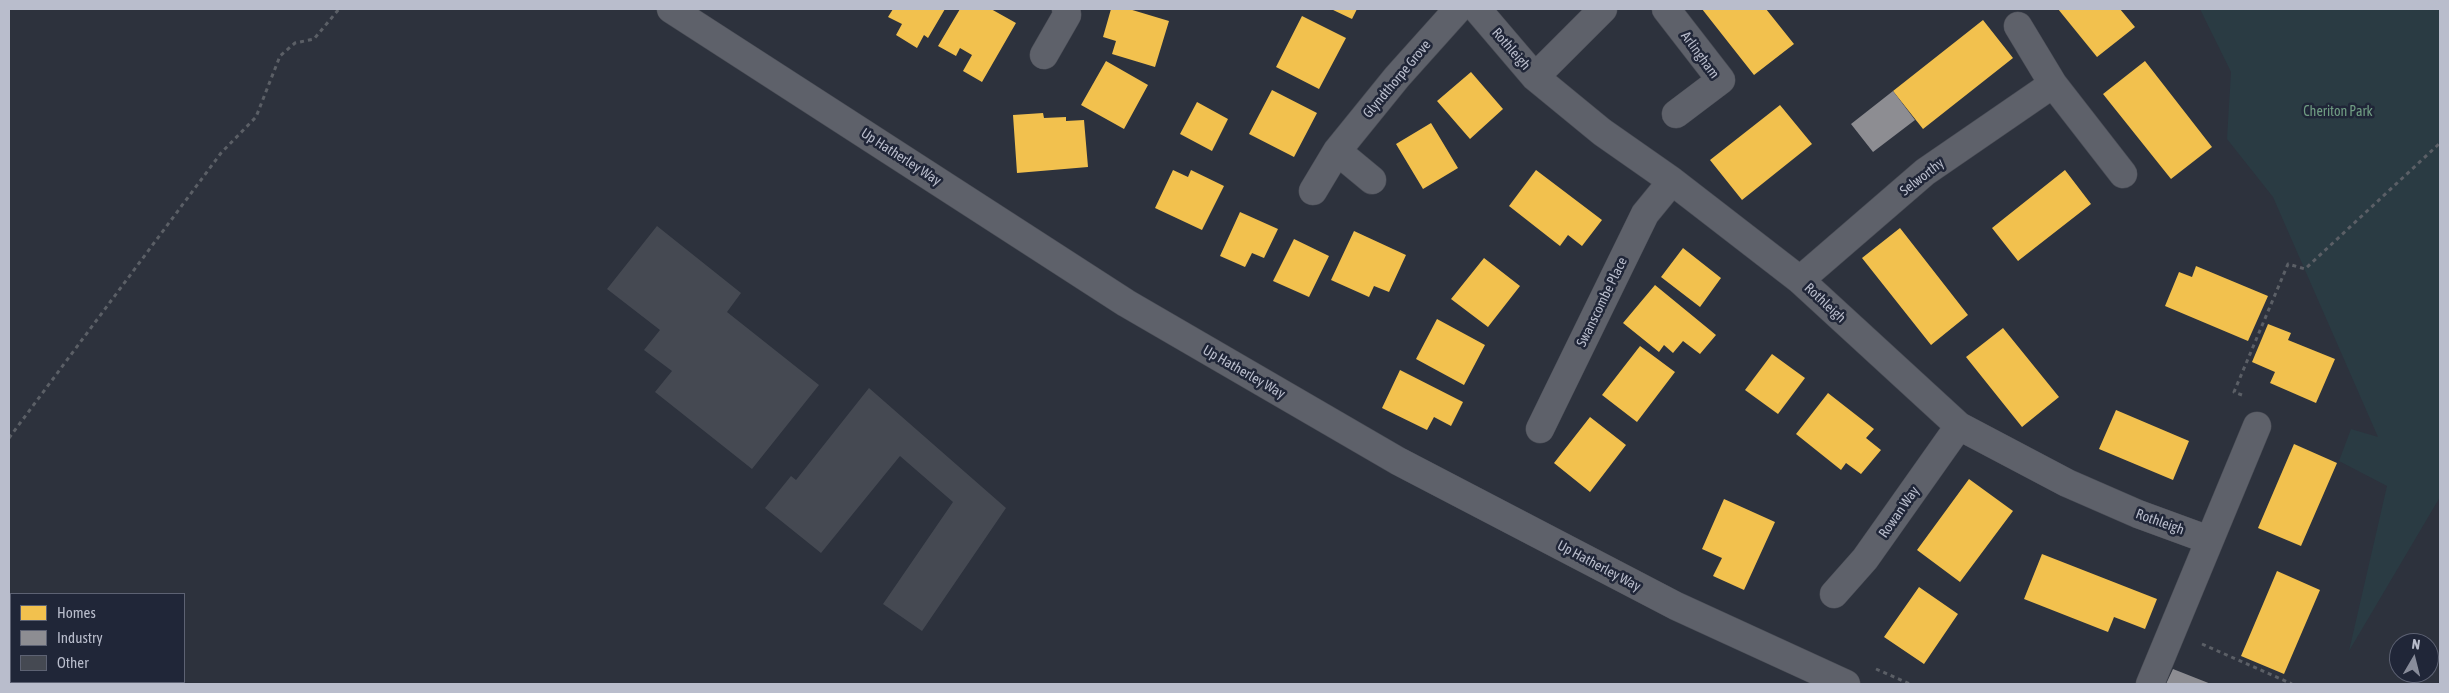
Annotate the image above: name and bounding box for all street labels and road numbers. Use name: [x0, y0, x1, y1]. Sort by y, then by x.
street label: Rothleigh: [1488, 24, 1534, 74]
street label: Arlingham: [1677, 28, 1723, 82]
street label: Glyndthorpe Grove: [1360, 37, 1434, 121]
street label: Up Hatherley Way: [858, 125, 944, 189]
street label: Selworthy: [1897, 155, 1947, 199]
street label: Swanscombe Place: [1573, 254, 1631, 350]
street label: Rothleigh: [1801, 280, 1849, 326]
street label: Up Hatherley Way: [1200, 342, 1288, 402]
street label: Rowan Way: [1875, 483, 1923, 541]
street label: Rothleigh: [2133, 505, 2187, 539]
street label: Up Hatherley Way: [1554, 537, 1644, 595]

